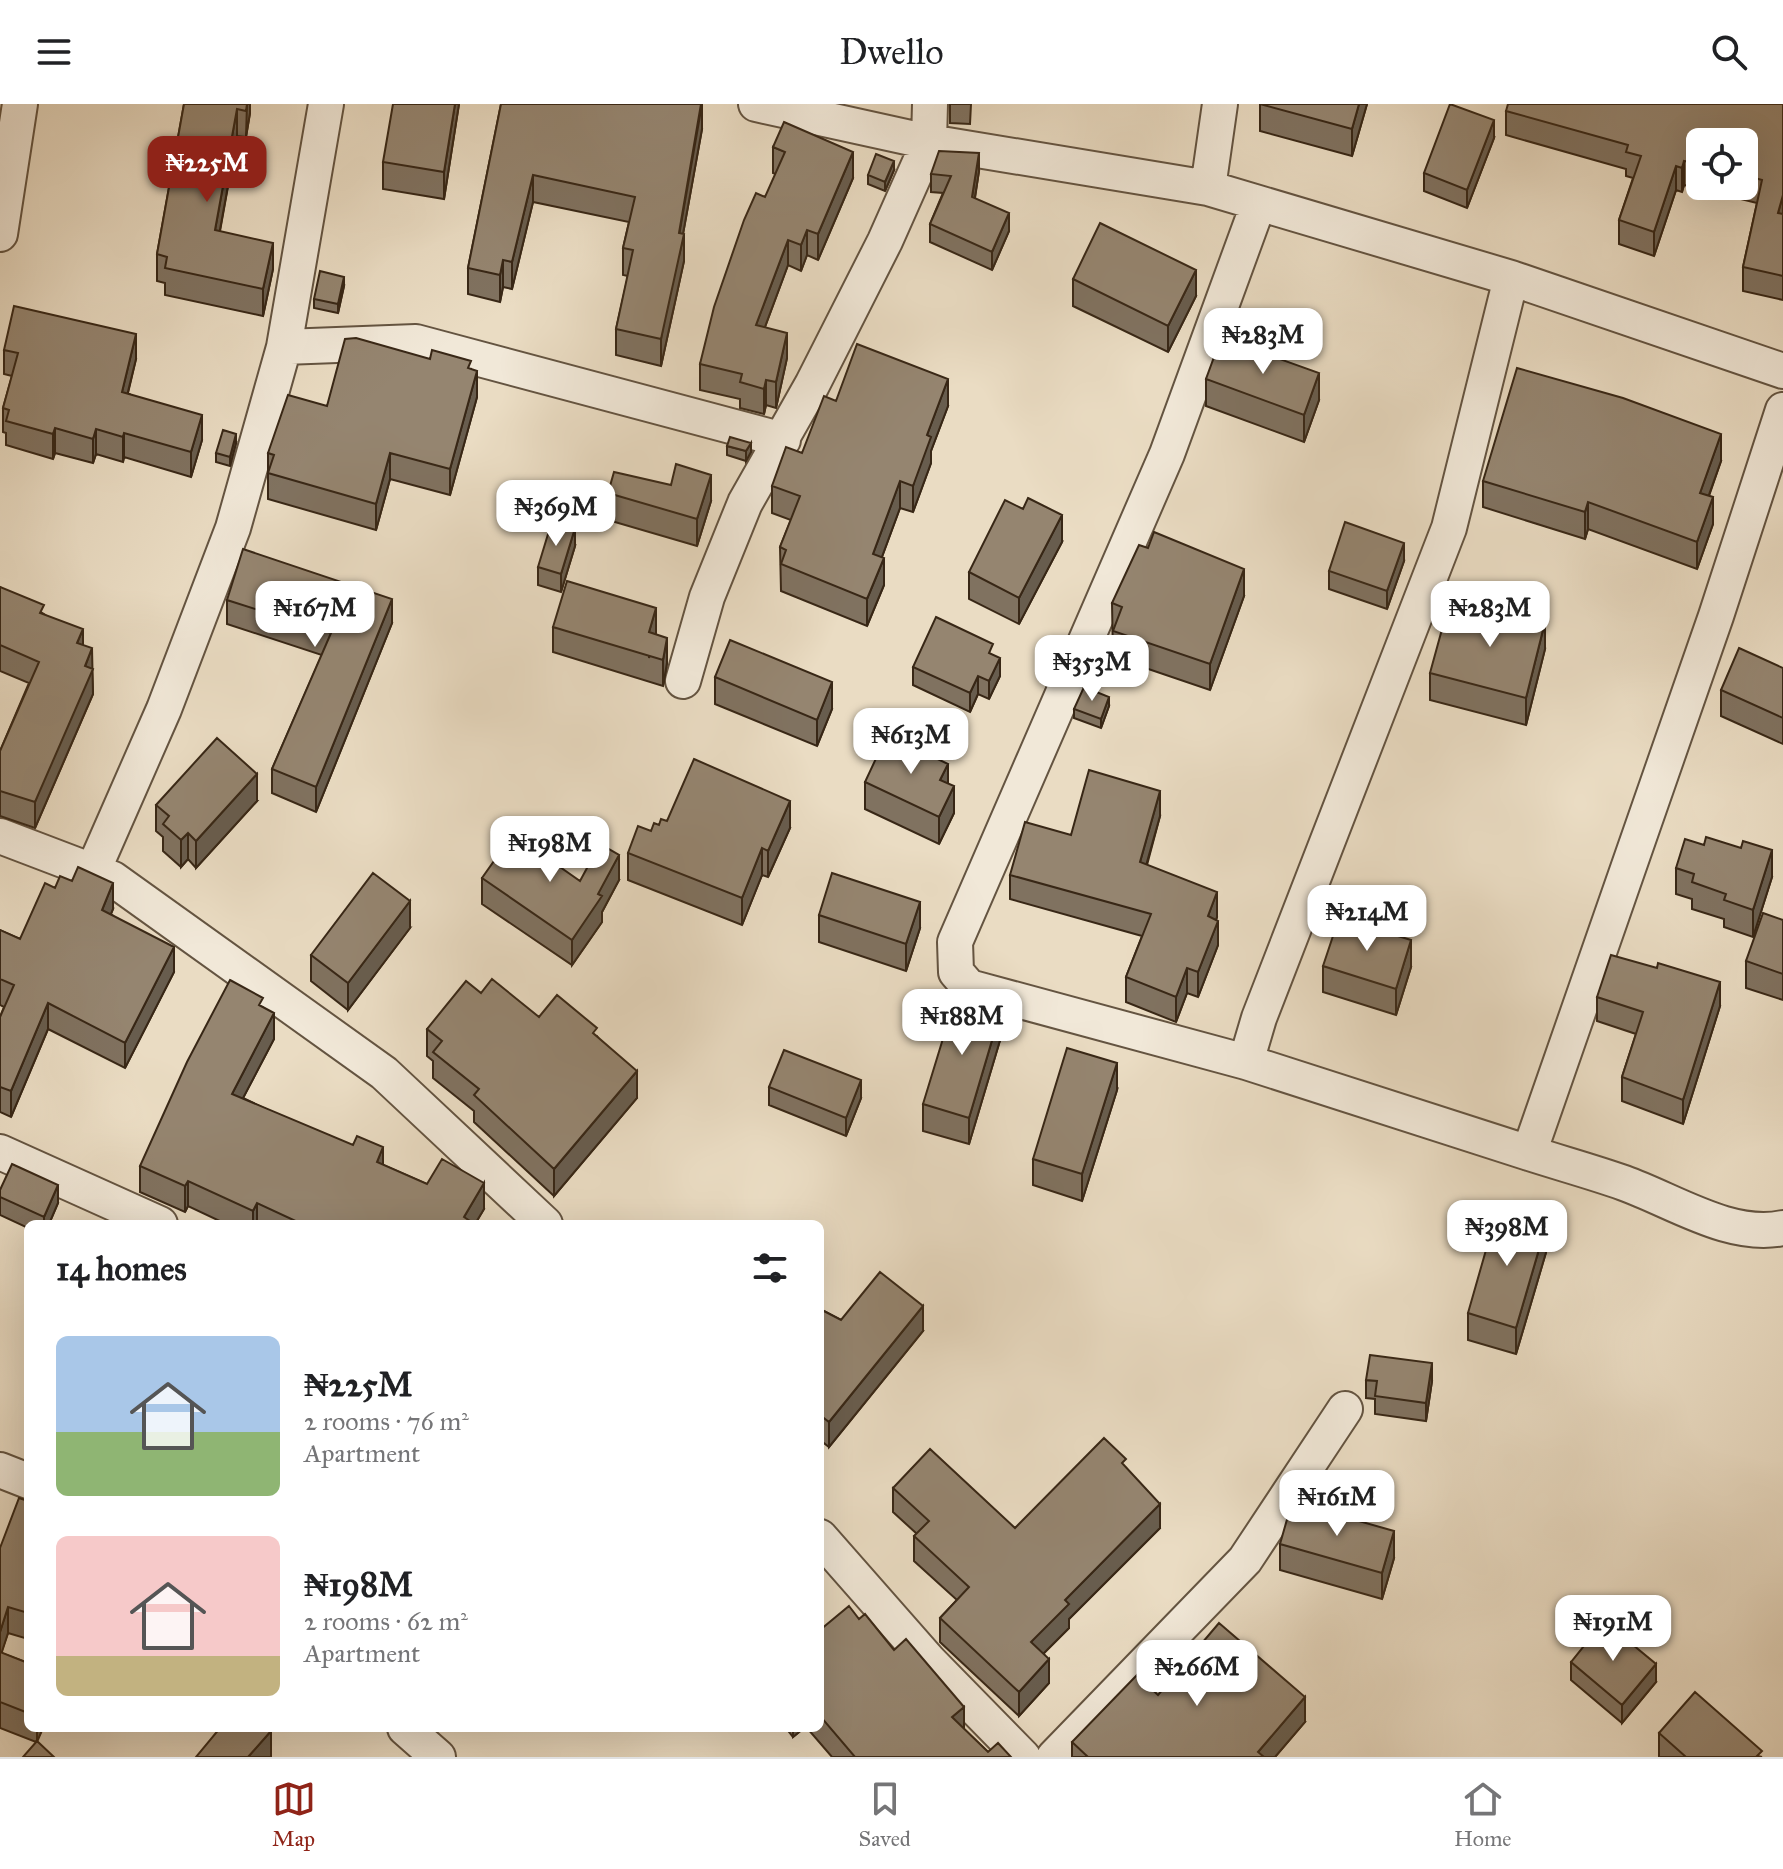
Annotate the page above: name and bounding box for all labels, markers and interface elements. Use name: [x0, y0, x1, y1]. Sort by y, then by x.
icon: menu: [32, 30, 76, 74]
text: Dwello: [839, 30, 944, 74]
icon: search: [1707, 30, 1751, 74]
map controls: [1686, 128, 1758, 200]
button: locate: [1686, 128, 1758, 200]
pin: ₦225M: [151, 136, 263, 204]
text: ₦225M: [165, 146, 249, 178]
pin: ₦283M: [1207, 308, 1319, 376]
text: ₦283M: [1222, 318, 1304, 350]
pin: ₦369M: [500, 480, 612, 548]
text: ₦369M: [514, 490, 598, 522]
pin: ₦167M: [259, 581, 371, 649]
pin: ₦283M: [1434, 581, 1546, 649]
text: ₦167M: [274, 591, 356, 623]
text: ₦283M: [1449, 591, 1531, 623]
pin: ₦353M: [1036, 635, 1148, 703]
text: ₦353M: [1053, 645, 1131, 677]
pin: ₦613M: [855, 708, 967, 776]
text: ₦613M: [871, 718, 951, 750]
pin: ₦198M: [494, 816, 606, 884]
text: ₦198M: [508, 826, 592, 858]
pin: ₦214M: [1311, 885, 1423, 953]
text: ₦214M: [1325, 895, 1409, 927]
pin: ₦188M: [906, 989, 1018, 1057]
text: ₦188M: [920, 999, 1004, 1031]
pin: ₦398M: [1451, 1200, 1563, 1268]
text: ₦398M: [1465, 1210, 1549, 1242]
icon: filters: [748, 1246, 792, 1290]
text: 14 homes: [56, 1248, 187, 1289]
text: ₦225M: [304, 1364, 413, 1405]
icon: home: [120, 1368, 216, 1464]
text: 2 rooms · 76 m²: [304, 1405, 469, 1437]
text: Apartment: [304, 1437, 420, 1469]
pin: ₦161M: [1281, 1470, 1393, 1538]
text: ₦161M: [1297, 1480, 1377, 1512]
text: ₦198M: [304, 1564, 413, 1605]
icon: home: [120, 1568, 216, 1664]
pin: ₦191M: [1557, 1595, 1669, 1663]
text: 2 rooms · 62 m²: [304, 1605, 468, 1637]
text: ₦191M: [1573, 1605, 1653, 1637]
text: Apartment: [304, 1637, 420, 1669]
pin: ₦266M: [1141, 1640, 1253, 1708]
text: ₦266M: [1154, 1650, 1240, 1682]
tab: Map: [272, 1777, 316, 1852]
tab: Saved: [859, 1777, 911, 1852]
tab: Home: [1454, 1777, 1511, 1852]

